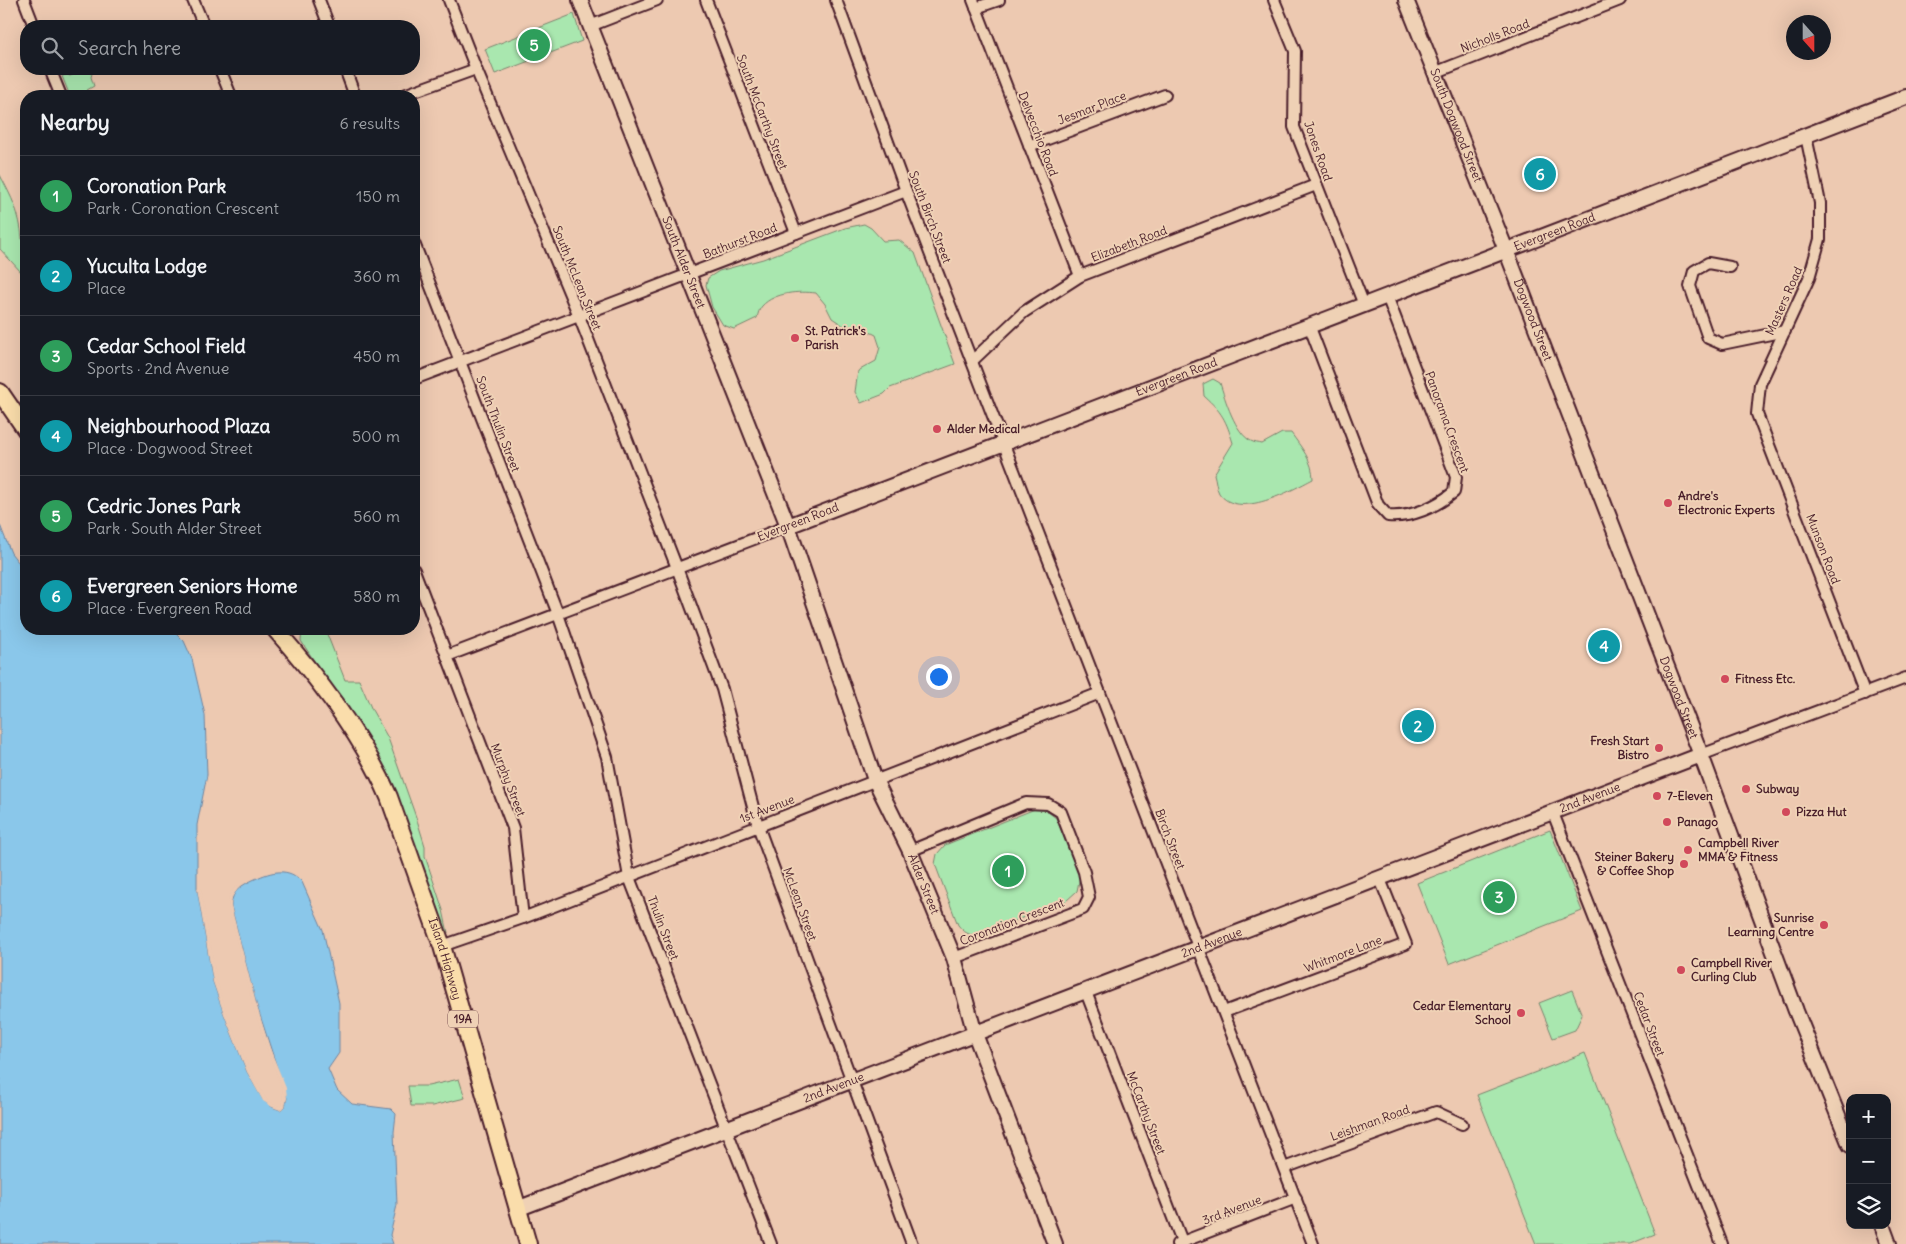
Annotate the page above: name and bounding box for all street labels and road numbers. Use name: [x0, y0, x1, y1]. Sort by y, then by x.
street label: Nicholls Road: [1458, 16, 1531, 56]
street label: South McCarthy Street: [734, 52, 791, 171]
street label: South Dogwood Street: [1427, 66, 1486, 184]
street label: Jesmar Place: [1055, 88, 1128, 127]
street label: Delvecchio Road: [1015, 89, 1061, 178]
street label: Jones Road: [1301, 119, 1336, 183]
street label: South Birch Street: [906, 169, 955, 265]
street label: Evergreen Road: [1511, 209, 1597, 254]
street label: South Alder Street: [659, 214, 709, 310]
street label: Bathurst Road: [701, 220, 779, 262]
street label: Elizabeth Road: [1089, 222, 1169, 265]
street label: South McLean Street: [550, 223, 605, 332]
street label: Masters Road: [1762, 264, 1805, 338]
street label: Dogwood Street: [1511, 276, 1556, 363]
street label: Evergreen Road: [1133, 354, 1219, 399]
street label: Panorama Crescent: [1422, 369, 1473, 475]
street label: South Thulin Street: [473, 374, 524, 474]
street label: Evergreen Road: [755, 499, 841, 544]
street label: Munson Road: [1803, 512, 1844, 586]
street label: Dogwood Street: [1657, 654, 1702, 741]
street label: Murphy Street: [488, 741, 529, 818]
street label: 2nd Avenue: [1557, 779, 1622, 816]
street label: 1st Avenue: [737, 791, 796, 826]
street label: Birch Street: [1152, 807, 1189, 871]
street label: Alder Street: [905, 852, 943, 916]
street label: McLean Street: [780, 865, 821, 943]
street label: Thulin Street: [644, 894, 683, 962]
street label: Coronation Crescent: [957, 895, 1066, 948]
street label: Island Highway: [426, 916, 465, 1001]
street label: 2nd Avenue: [1179, 924, 1244, 961]
street label: Whitmore Lane: [1302, 932, 1384, 975]
street label: Cedar Street: [1630, 990, 1669, 1058]
road number: 19A: [448, 1011, 478, 1028]
street label: 2nd Avenue: [801, 1069, 866, 1106]
street label: McCarthy Street: [1124, 1069, 1169, 1156]
street label: Leishman Road: [1328, 1101, 1411, 1144]
street label: 3rd Avenue: [1200, 1191, 1263, 1228]

